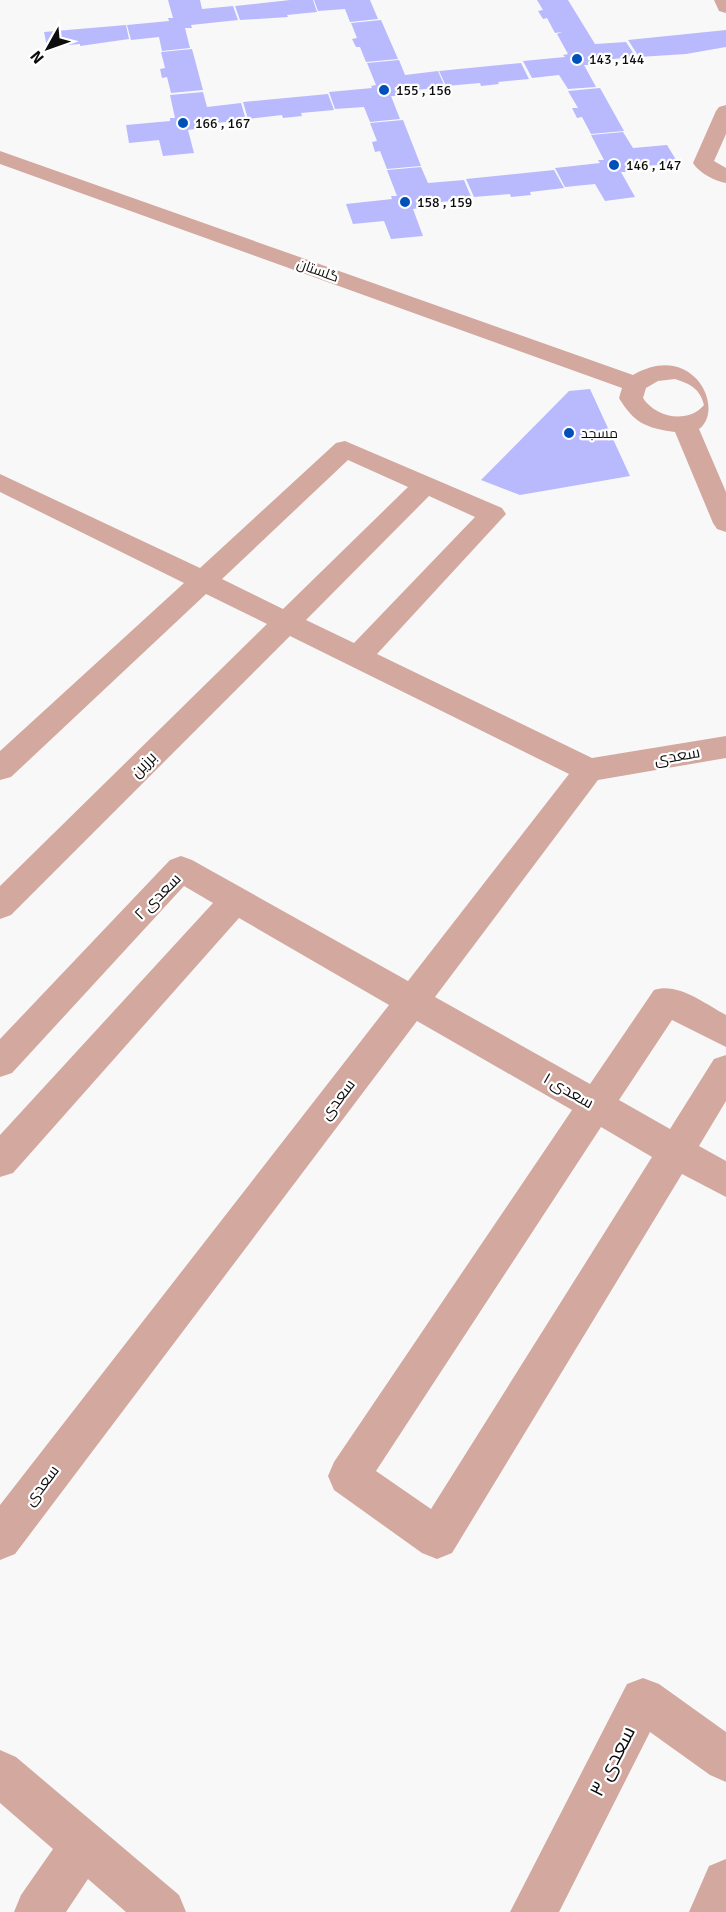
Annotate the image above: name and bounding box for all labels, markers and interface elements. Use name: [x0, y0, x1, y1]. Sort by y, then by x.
north arrow: [18, 18, 78, 78]
text: N: [26, 46, 49, 68]
place label: 143 , 144: [589, 51, 645, 68]
marker: 143 , 144: [570, 52, 584, 66]
place label: 155 , 156: [396, 82, 451, 99]
marker: 155 , 156: [377, 83, 391, 97]
place label: 166 , 167: [195, 115, 250, 132]
marker: 166 , 167: [176, 116, 190, 130]
place label: 146 , 147: [626, 157, 681, 174]
marker: 146 , 147: [607, 158, 621, 172]
place label: 158 , 159: [417, 194, 472, 211]
marker: 158 , 159: [398, 195, 412, 209]
street label: گلستان: [295, 255, 341, 286]
place label: مسجد: [581, 425, 618, 442]
marker: مسجد: [562, 426, 576, 440]
street label: سعدی: [653, 742, 702, 770]
street label: برزین: [126, 747, 161, 782]
street label: سعدی ۲: [130, 869, 185, 924]
street label: سعدی ۱: [540, 1069, 597, 1113]
street label: سعدی: [316, 1075, 360, 1124]
street label: سعدی: [20, 1461, 64, 1510]
street label: سعدی ۳: [584, 1722, 641, 1801]

